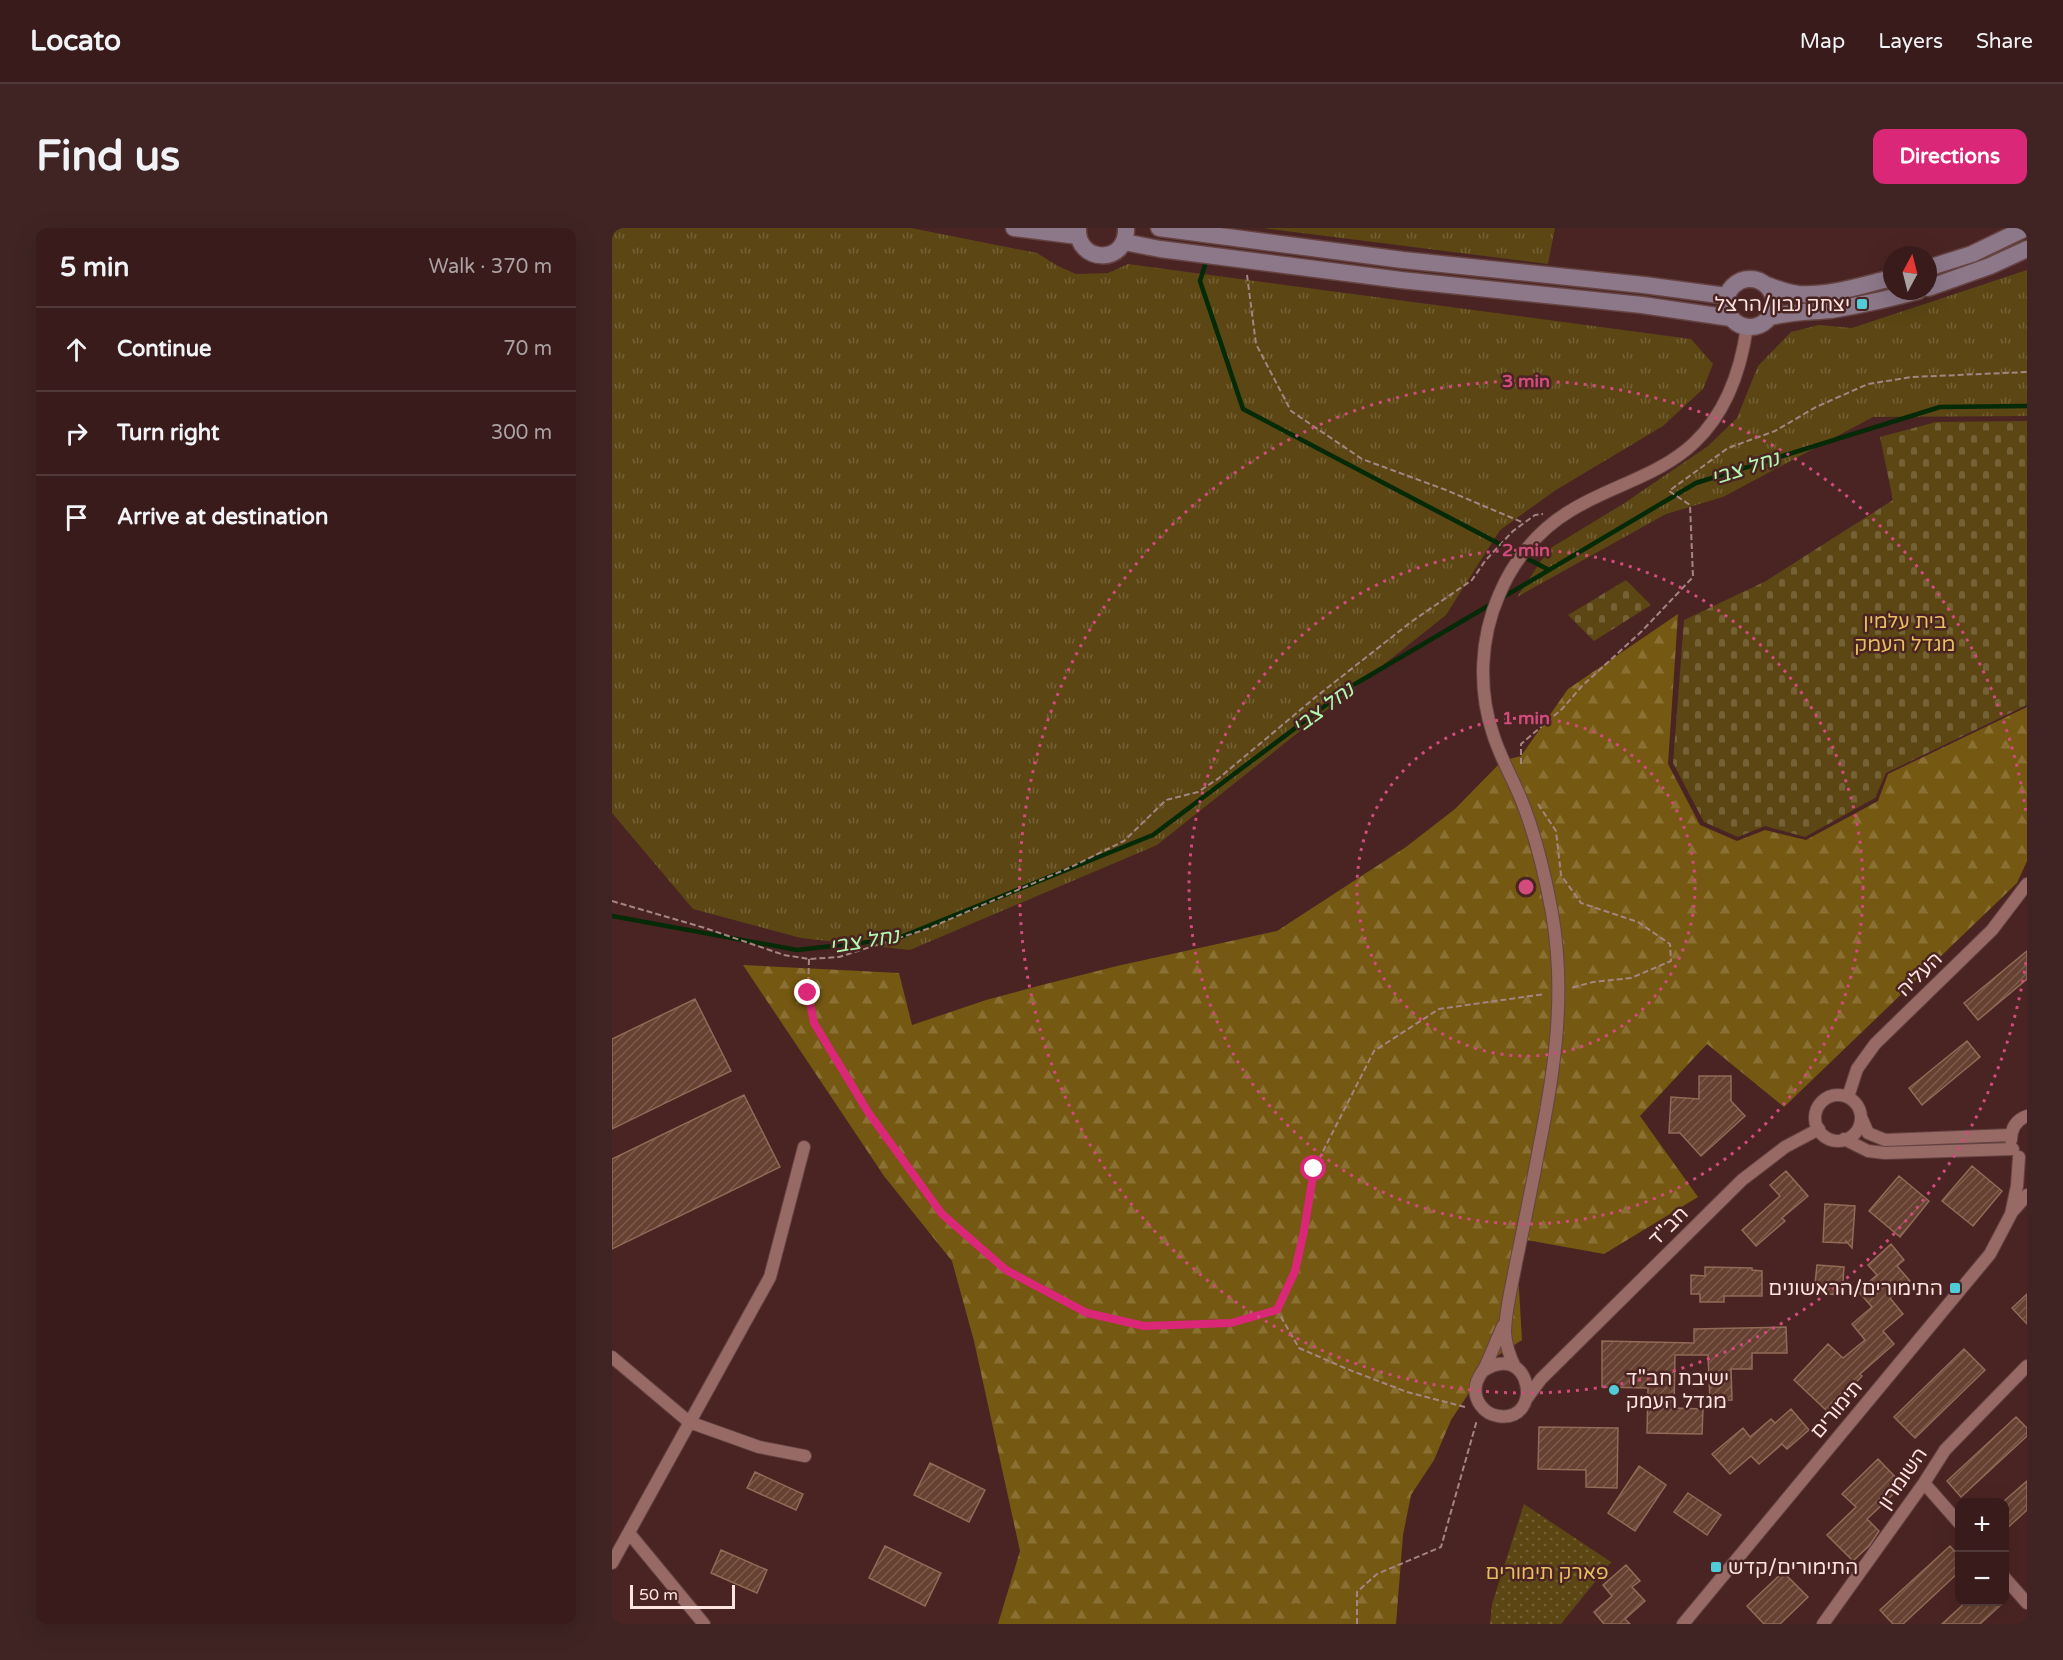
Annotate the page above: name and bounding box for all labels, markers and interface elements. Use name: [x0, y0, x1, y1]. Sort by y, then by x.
text: Locato: [30, 24, 121, 58]
text: Map: [1800, 29, 1845, 54]
text: Layers: [1878, 29, 1943, 54]
text: Share: [1976, 29, 2033, 54]
button: Directions: [1873, 129, 2027, 184]
text: Find us: [36, 131, 180, 182]
north arrow: [1883, 246, 1937, 300]
text: 5 min: [60, 252, 129, 283]
text: Walk · 370 m: [429, 255, 552, 279]
place label: יצחק נבון/הרצל: [1715, 293, 1850, 317]
marker: יצחק נבון/הרצל: [1855, 297, 1869, 311]
icon: ahead: [60, 333, 93, 366]
text: Continue: [117, 336, 212, 362]
text: 70 m: [503, 337, 552, 361]
text: 3 min: [1502, 370, 1550, 392]
icon: right: [60, 417, 93, 450]
text: Turn right: [117, 420, 219, 446]
text: 300 m: [491, 421, 552, 445]
water label: נחל צבי: [1708, 446, 1784, 491]
icon: arrive: [60, 501, 93, 534]
text: Arrive at destination: [117, 504, 328, 530]
text: 2 min: [1502, 539, 1550, 561]
park label: בית עלמין מגדל העמק: [1855, 610, 1955, 657]
water label: נחל צבי: [1288, 677, 1360, 739]
text: 1 min: [1502, 707, 1550, 729]
centre of rings: [1516, 877, 1536, 897]
water label: נחל צבי: [827, 923, 902, 959]
street label: העליה: [1892, 947, 1947, 1002]
route end: [794, 979, 820, 1005]
route start: [1300, 1155, 1326, 1181]
street label: חב"ד: [1644, 1202, 1694, 1252]
place label: התימורים/הראשונים: [1768, 1277, 1943, 1301]
marker: התימורים/הראשונים: [1948, 1281, 1962, 1295]
place label: ישיבת חב"ד מגדל העמק: [1626, 1367, 1729, 1414]
street label: תימורים: [1806, 1376, 1868, 1443]
marker: ישיבת חב"ד מגדל העמק: [1607, 1383, 1621, 1397]
street label: השומרון: [1873, 1443, 1933, 1514]
map controls: [1955, 1498, 2009, 1606]
button: +: [1955, 1498, 2009, 1552]
button: −: [1955, 1552, 2009, 1606]
place label: התימורים/קדש: [1728, 1556, 1858, 1580]
marker: התימורים/קדש: [1709, 1560, 1723, 1574]
park label: פארק תימורים: [1486, 1561, 1608, 1585]
scale bar: [630, 1582, 735, 1610]
text: 50 m: [639, 1585, 678, 1605]

